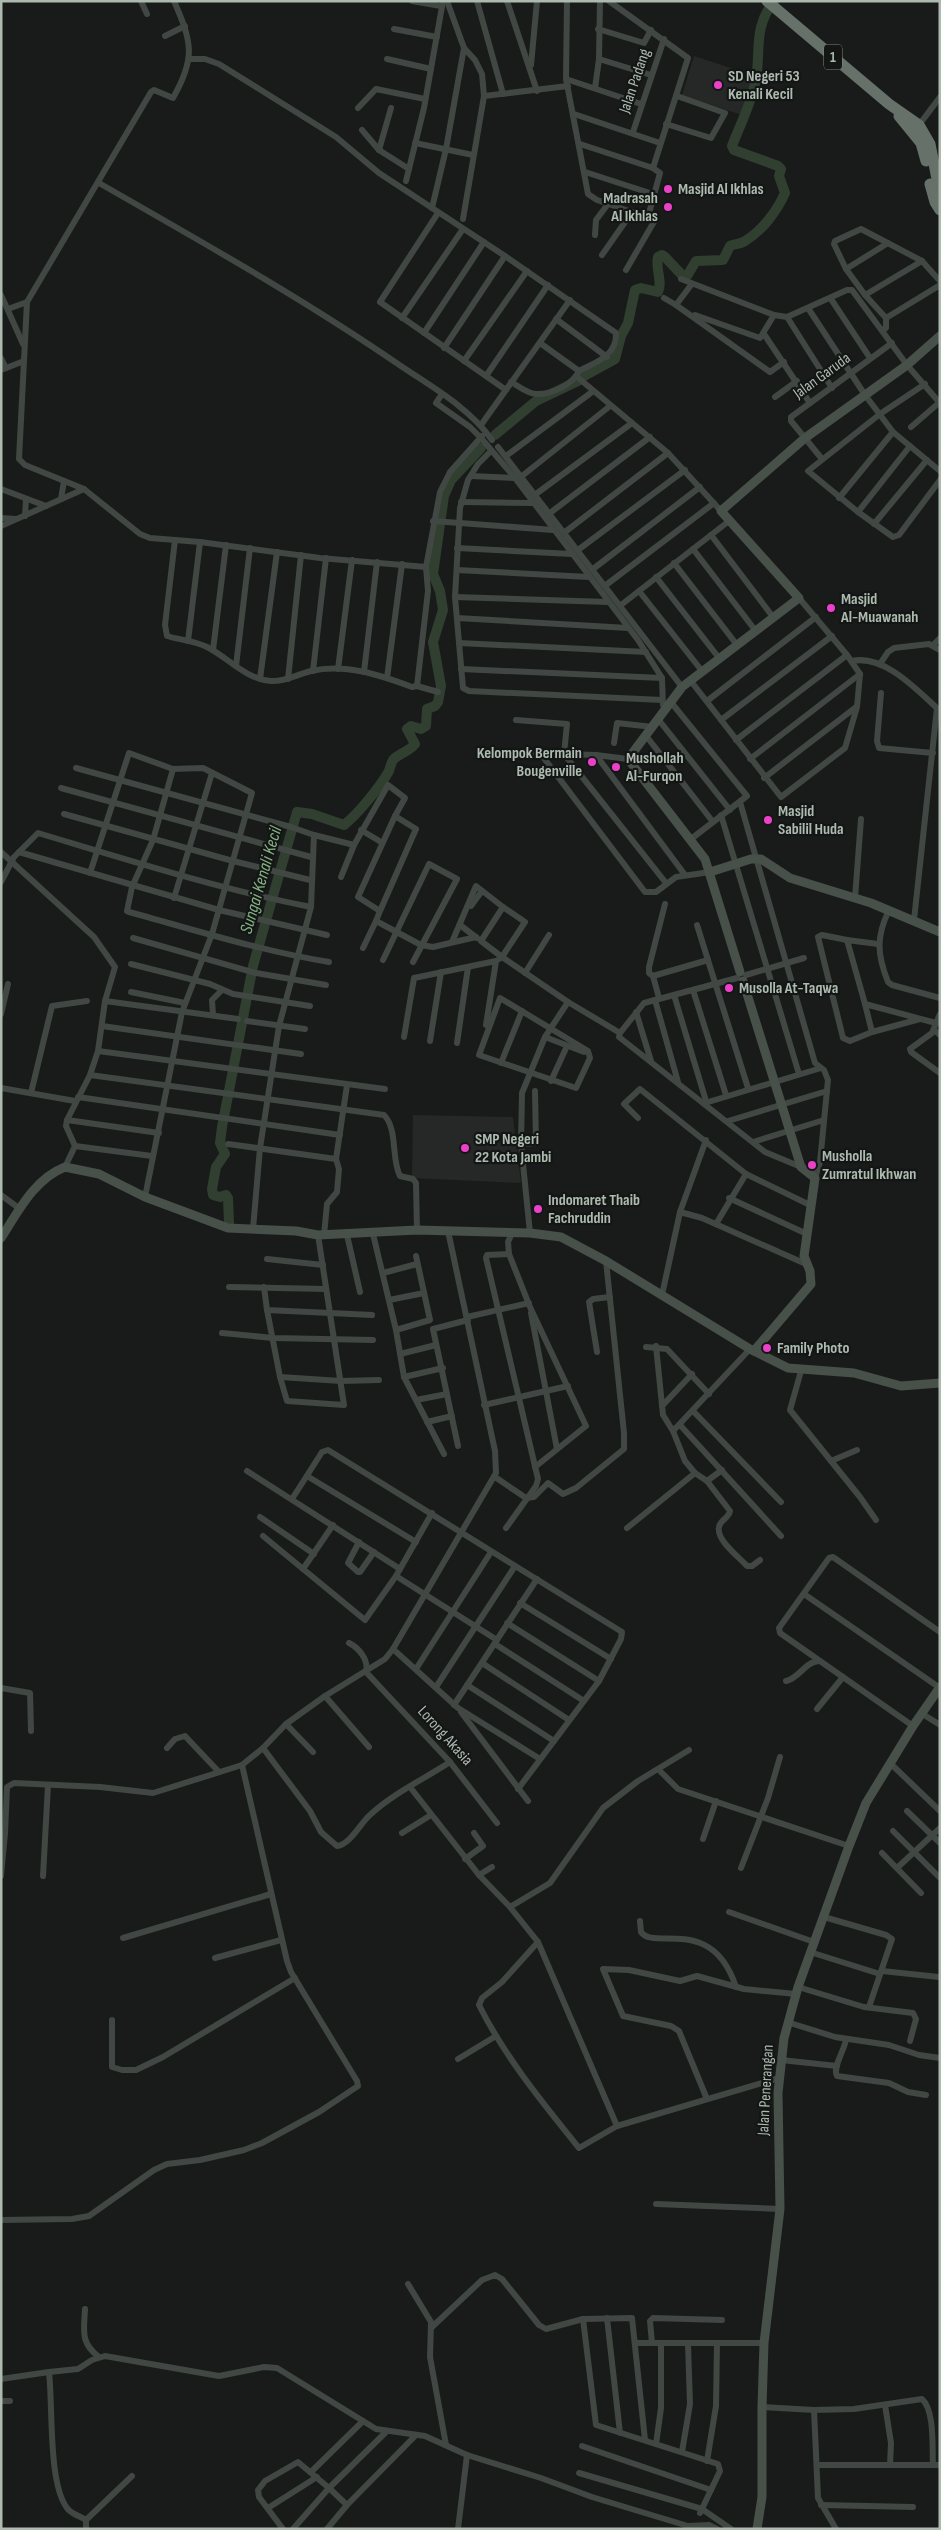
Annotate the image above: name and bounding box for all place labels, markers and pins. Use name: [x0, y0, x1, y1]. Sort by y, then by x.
place label: SD Negeri 53 Kenali Kecil: [728, 67, 800, 104]
marker: SD Negeri 53 Kenali Kecil: [712, 79, 724, 91]
place label: Masjid Al Ikhlas: [678, 180, 764, 199]
marker: Masjid Al Ikhlas: [662, 183, 674, 195]
place label: Madrasah Al Ikhlas: [603, 189, 658, 226]
marker: Madrasah Al Ikhlas: [662, 201, 674, 213]
place label: Masjid Al-Muawanah: [840, 590, 918, 627]
marker: Masjid Al-Muawanah: [825, 602, 837, 614]
place label: Kelompok Bermain Bougenville: [477, 744, 582, 781]
place label: Mushollah Al-Furqon: [625, 749, 684, 786]
marker: Kelompok Bermain Bougenville: [586, 756, 598, 768]
marker: Mushollah Al-Furqon: [610, 761, 622, 773]
place label: Masjid Sabilil Huda: [778, 802, 843, 839]
marker: Masjid Sabilil Huda: [762, 814, 774, 826]
place label: Musolla At-Taqwa: [739, 979, 838, 998]
marker: Musolla At-Taqwa: [723, 982, 735, 994]
place label: SMP Negeri 22 Kota Jambi: [475, 1130, 551, 1167]
marker: SMP Negeri 22 Kota Jambi: [459, 1142, 471, 1154]
place label: Musholla Zumratul Ikhwan: [822, 1147, 916, 1184]
marker: Musholla Zumratul Ikhwan: [806, 1159, 818, 1171]
place label: Indomaret Thaib Fachruddin: [548, 1191, 640, 1228]
marker: Indomaret Thaib Fachruddin: [532, 1203, 544, 1215]
place label: Family Photo: [777, 1339, 849, 1358]
marker: Family Photo: [761, 1342, 773, 1354]

